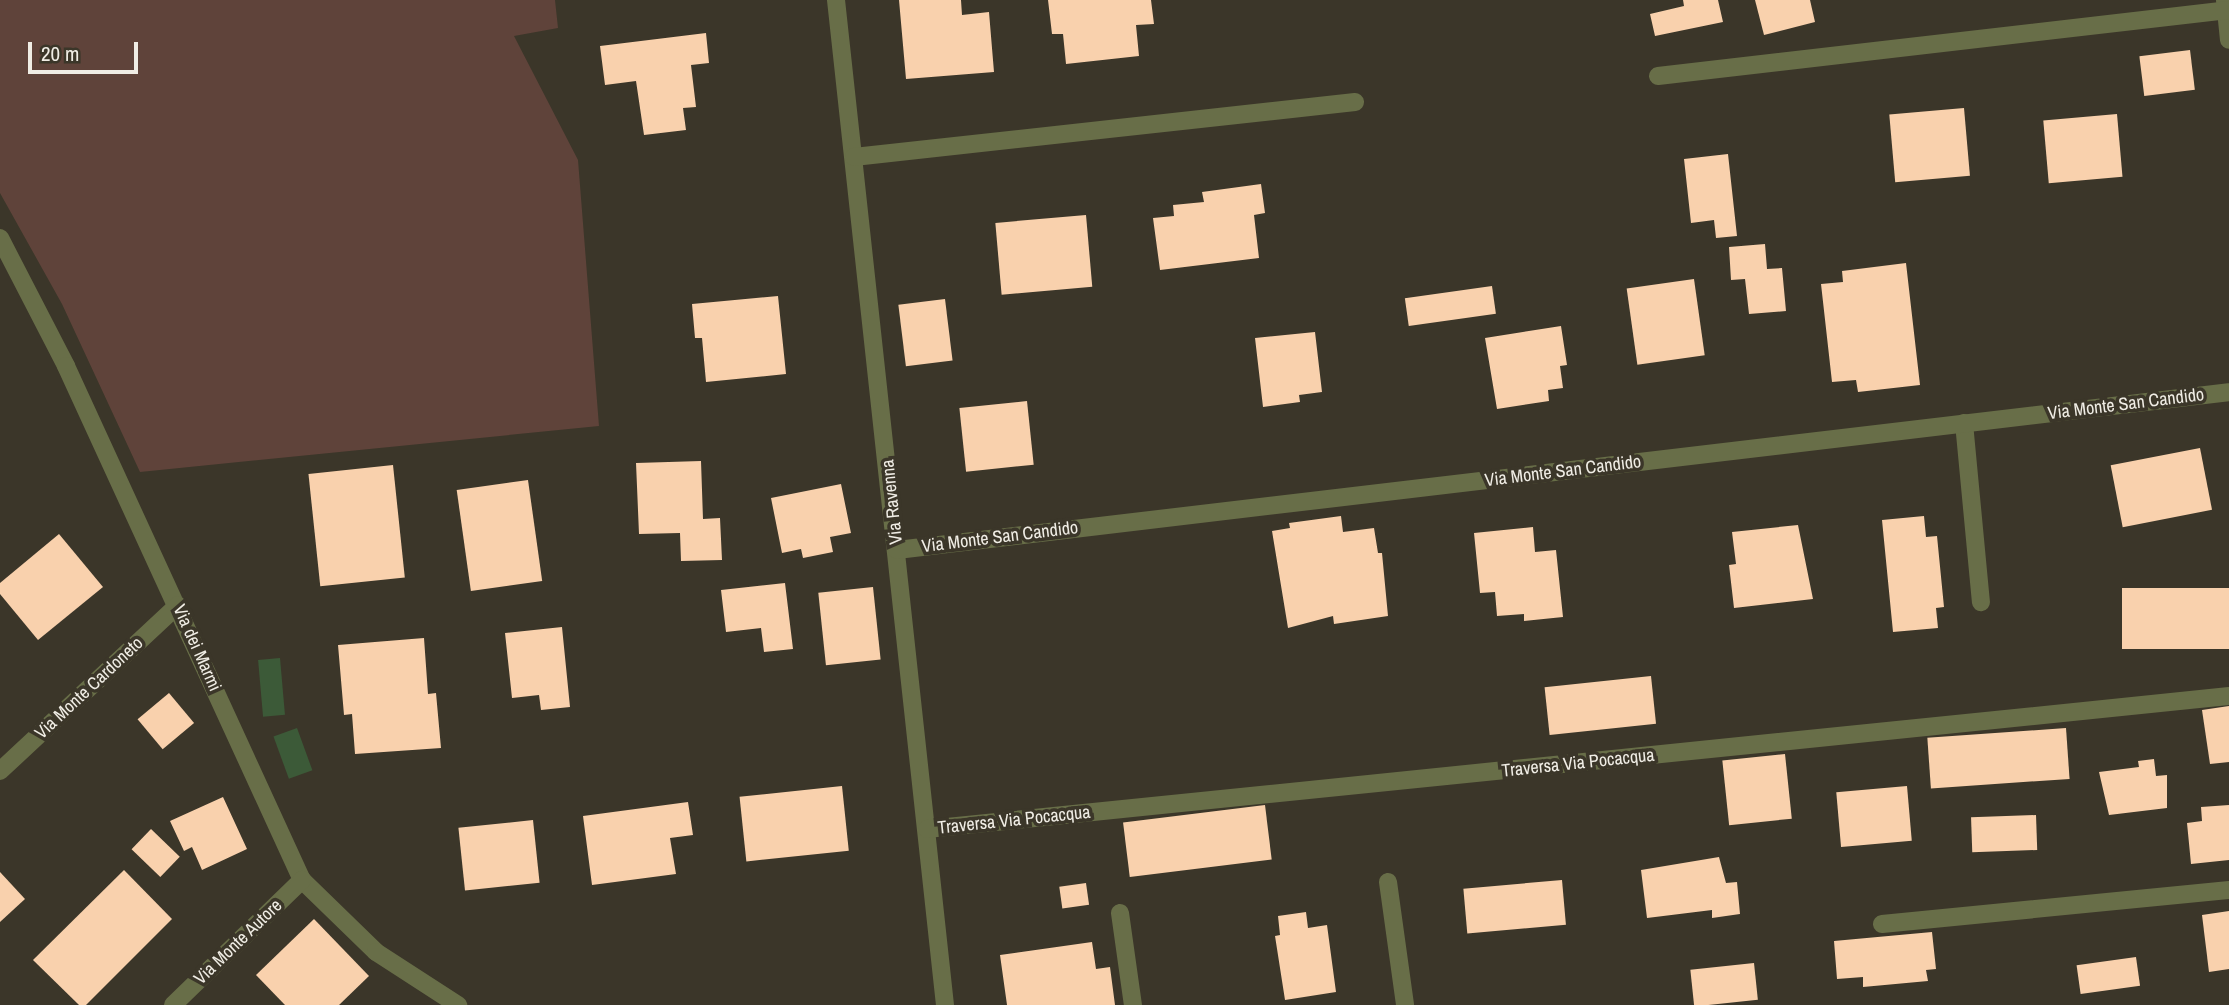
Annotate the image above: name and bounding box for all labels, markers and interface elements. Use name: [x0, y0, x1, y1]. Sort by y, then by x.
scale bar: [32, 28, 142, 72]
text: 20 m: [41, 39, 79, 68]
street label: Via Monte San Candido: [2047, 384, 2205, 424]
street label: Via Monte San Candido: [1484, 451, 1642, 491]
street label: Via Ravenna: [877, 459, 907, 545]
street label: Via Monte San Candido: [921, 517, 1079, 557]
street label: Via dei Marmi: [168, 601, 226, 695]
street label: Via Monte Cardoneto: [30, 632, 148, 744]
street label: Traversa Via Pocacqua: [1501, 744, 1655, 782]
street label: Traversa Via Pocacqua: [937, 801, 1091, 839]
street label: Via Monte Autore: [189, 894, 287, 990]

